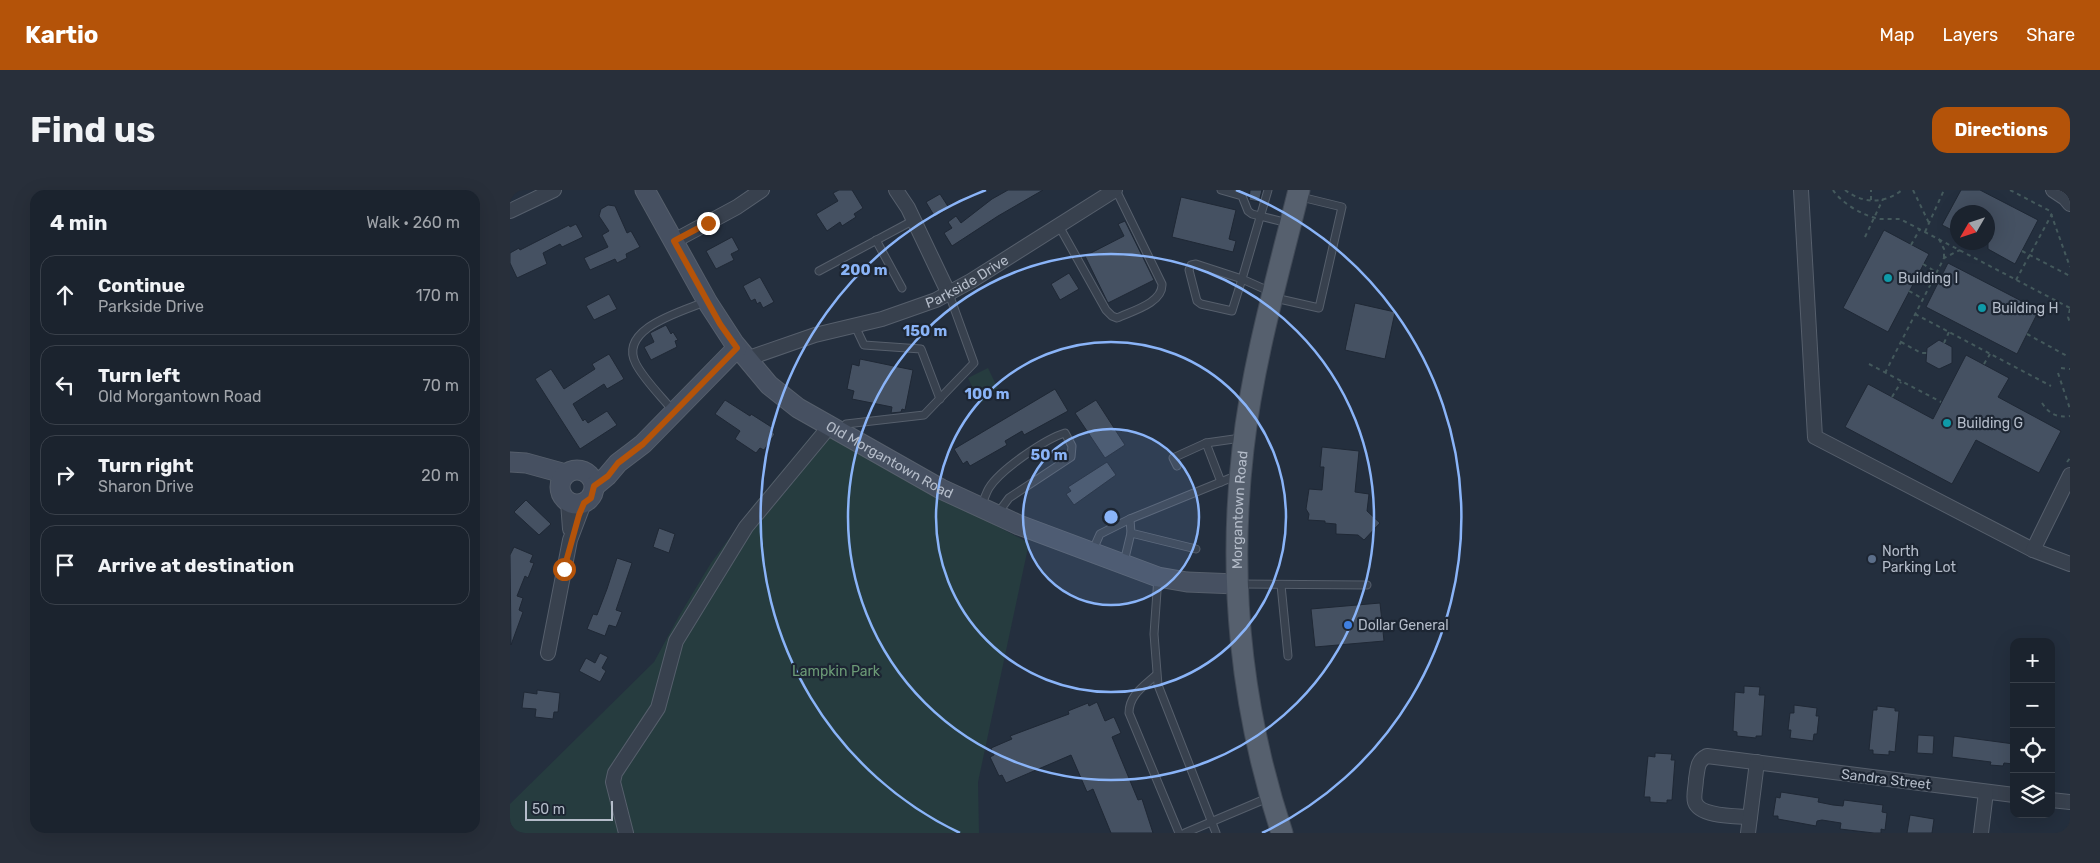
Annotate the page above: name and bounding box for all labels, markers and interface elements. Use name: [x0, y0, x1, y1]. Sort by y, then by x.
text: Kartio: [25, 21, 99, 49]
text: Map: [1880, 24, 1915, 46]
text: Layers: [1943, 24, 1998, 46]
text: Share: [2026, 24, 2075, 46]
button: Directions: [1932, 107, 2070, 153]
text: Find us: [30, 109, 155, 151]
north arrow: [1950, 205, 1995, 250]
text: 4 min: [50, 210, 108, 235]
route end: [697, 212, 720, 235]
text: Walk · 260 m: [366, 213, 460, 232]
street label: Parkside Drive: [923, 251, 1012, 312]
text: 200 m: [840, 261, 888, 279]
place label: Building I: [1898, 270, 1958, 287]
marker: Building I: [1882, 272, 1894, 284]
text: Continue: [98, 274, 185, 297]
icon: ahead: [51, 281, 79, 309]
text: 170 m: [416, 286, 459, 305]
text: Parkside Drive: [98, 297, 204, 316]
place label: Building H: [1992, 300, 2059, 317]
marker: Building H: [1976, 302, 1988, 314]
text: 150 m: [903, 322, 947, 340]
text: Turn left: [98, 364, 180, 387]
icon: left: [51, 371, 79, 399]
text: 70 m: [422, 376, 459, 395]
text: 100 m: [965, 385, 1009, 403]
text: Old Morgantown Road: [98, 387, 262, 406]
place label: Building G: [1957, 415, 2023, 432]
marker: Building G: [1941, 417, 1953, 429]
street label: Old Morgantown Road: [823, 418, 956, 502]
text: 50 m: [1031, 446, 1067, 464]
street label: Morgantown Road: [1229, 450, 1252, 569]
text: Turn right: [98, 454, 193, 477]
icon: right: [51, 461, 79, 489]
text: 20 m: [421, 466, 459, 485]
text: Sharon Drive: [98, 477, 194, 496]
centre of rings: [1102, 508, 1120, 526]
place label: North Parking Lot: [1882, 543, 1956, 576]
icon: arrive: [51, 551, 79, 579]
marker: North Parking Lot: [1866, 553, 1878, 565]
text: Arrive at destination: [98, 554, 294, 577]
route start: [553, 558, 576, 581]
place label: Dollar General: [1358, 617, 1449, 634]
marker: Dollar General: [1342, 619, 1354, 631]
map controls: [2010, 638, 2055, 818]
button: +: [2010, 638, 2055, 683]
park label: Lampkin Park: [792, 663, 881, 680]
button: −: [2010, 683, 2055, 728]
button: locate: [2010, 728, 2055, 773]
street label: Sandra Street: [1840, 766, 1932, 793]
button: layers: [2010, 773, 2055, 818]
scale bar: [525, 798, 612, 821]
text: 50 m: [532, 801, 565, 818]

